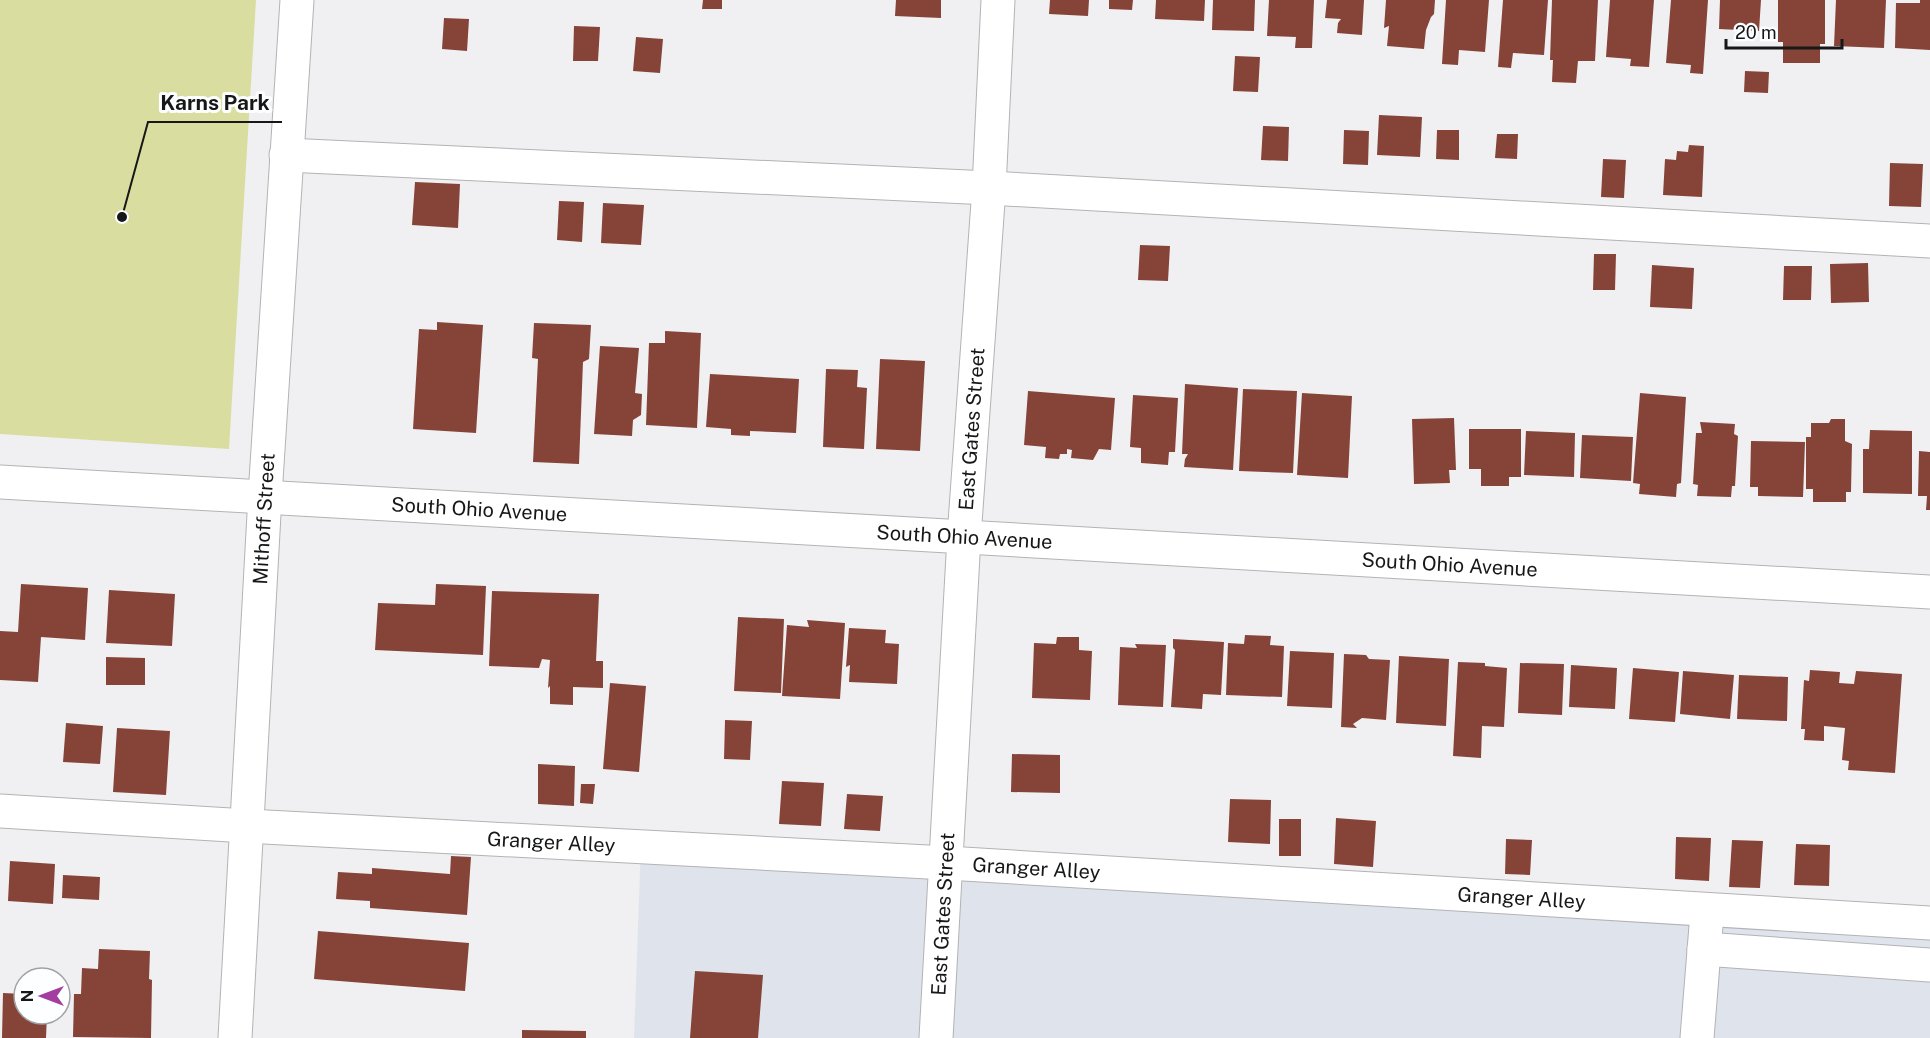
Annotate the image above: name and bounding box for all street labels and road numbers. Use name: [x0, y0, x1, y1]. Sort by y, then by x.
street label: East Gates Street: [954, 347, 990, 511]
street label: Mithoff Street: [248, 452, 280, 585]
street label: South Ohio Avenue: [391, 492, 568, 526]
street label: South Ohio Avenue: [876, 520, 1053, 554]
street label: South Ohio Avenue: [1361, 548, 1538, 582]
street label: Granger Alley: [486, 827, 616, 857]
street label: East Gates Street: [926, 832, 959, 996]
street label: Granger Alley: [972, 853, 1101, 884]
street label: Granger Alley: [1457, 882, 1587, 914]

